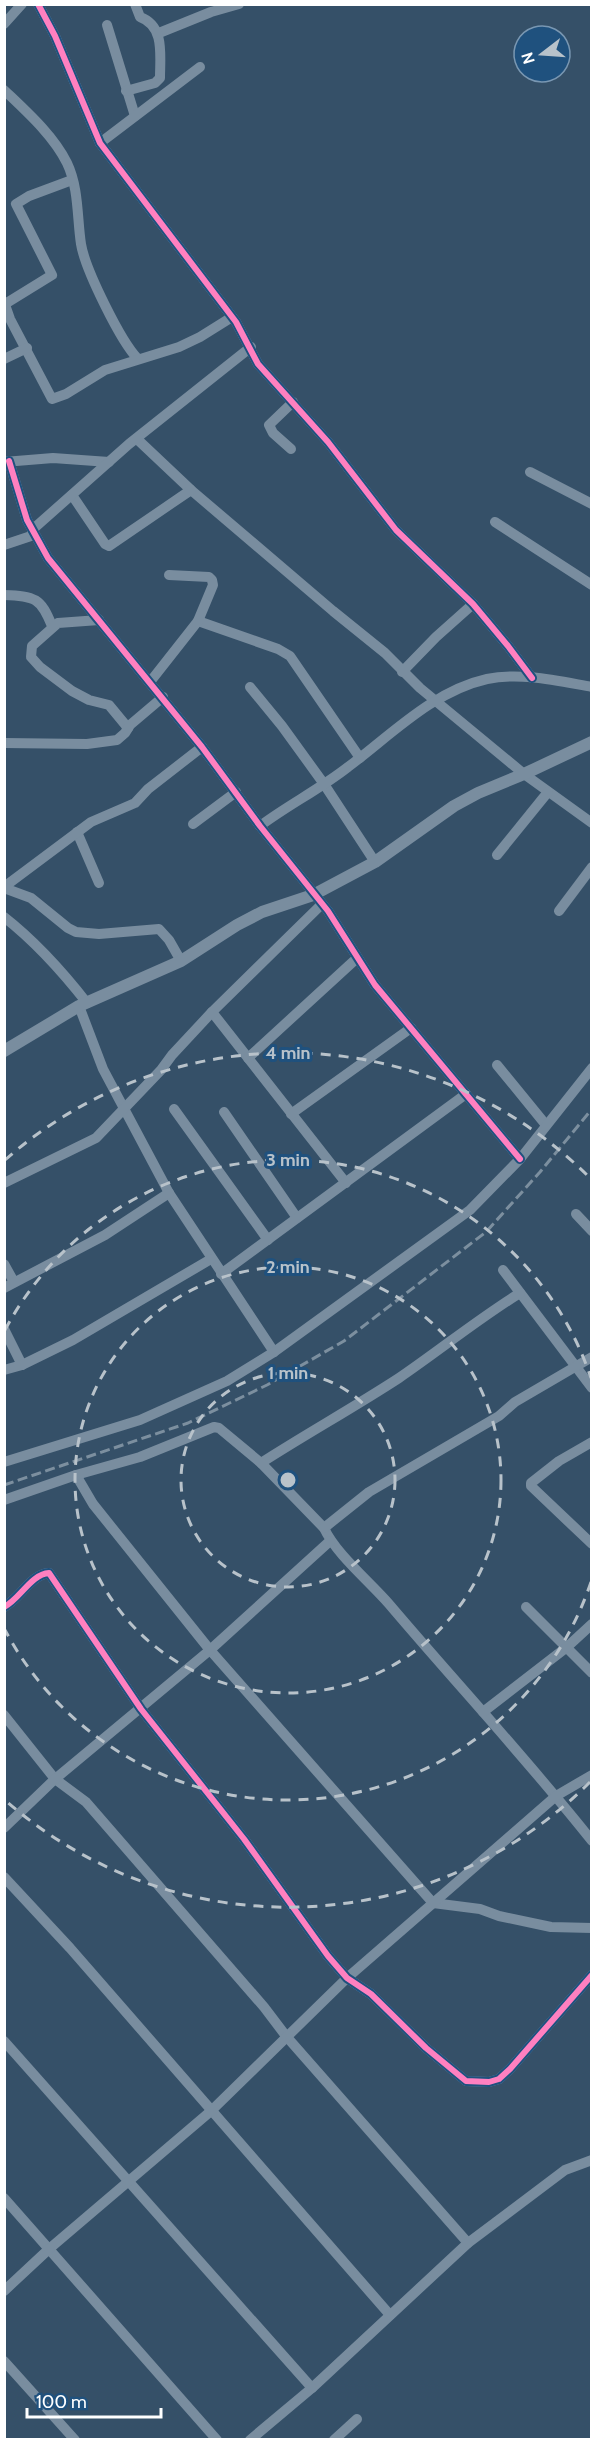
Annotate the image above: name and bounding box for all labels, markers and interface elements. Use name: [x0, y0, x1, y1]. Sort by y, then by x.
north arrow: [512, 24, 572, 84]
text: N: [517, 50, 539, 66]
text: 4 min: [265, 1042, 311, 1064]
text: 3 min: [266, 1149, 310, 1171]
text: 2 min: [266, 1256, 310, 1278]
text: 1 min: [268, 1362, 308, 1384]
centre of rings: [278, 1470, 298, 1490]
scale bar: [27, 2381, 160, 2419]
text: 100 m: [36, 2391, 87, 2413]

